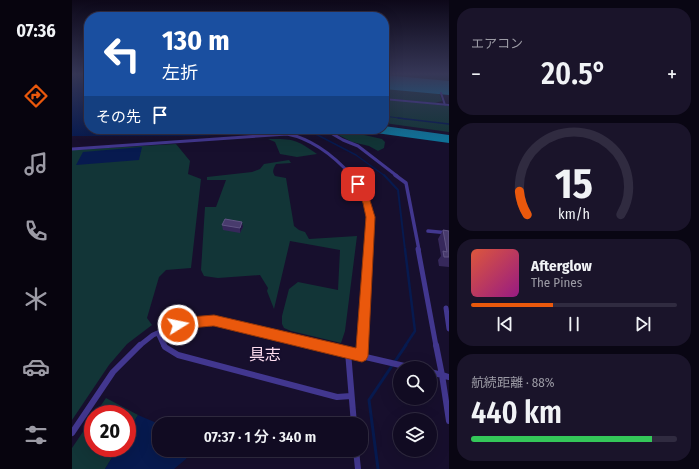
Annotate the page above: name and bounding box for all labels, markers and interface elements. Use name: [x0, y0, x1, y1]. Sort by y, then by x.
text: 07:36: [16, 20, 56, 42]
text: 130 m: [162, 24, 230, 57]
icon: left: [96, 28, 148, 80]
text: エアコン: [471, 36, 523, 51]
text: 20.5°: [541, 56, 607, 92]
text: −: [471, 61, 481, 88]
text: +: [667, 61, 677, 88]
text: 左折: [162, 62, 198, 84]
icon: directions: [22, 82, 50, 110]
icon: arrive: [149, 104, 171, 126]
text: その先: [96, 108, 141, 126]
icon: music: [22, 150, 50, 178]
text: 15: [555, 159, 593, 209]
pin: [341, 167, 375, 201]
icon: arrive: [347, 173, 369, 195]
text: km/h: [558, 205, 590, 222]
icon: phone: [22, 217, 50, 245]
text: Afterglow: [531, 257, 592, 275]
text: The Pines: [531, 275, 582, 290]
icon: climate: [22, 285, 50, 313]
position arrow: [157, 304, 199, 346]
icon: previous: [494, 313, 516, 335]
icon: pause: [563, 313, 585, 335]
icon: next: [632, 313, 654, 335]
district label: 具志: [249, 345, 281, 364]
icon: car: [22, 353, 50, 381]
map controls: [393, 361, 437, 457]
button: search: [393, 361, 437, 405]
text: 航続距離 · 88%: [471, 375, 555, 390]
text: 440 km: [471, 395, 562, 431]
speed limit sign: 20: [84, 405, 136, 457]
button: layers: [393, 413, 437, 457]
icon: filters: [22, 421, 50, 449]
text: 07:37 · 1 分 · 340 m: [204, 428, 316, 446]

